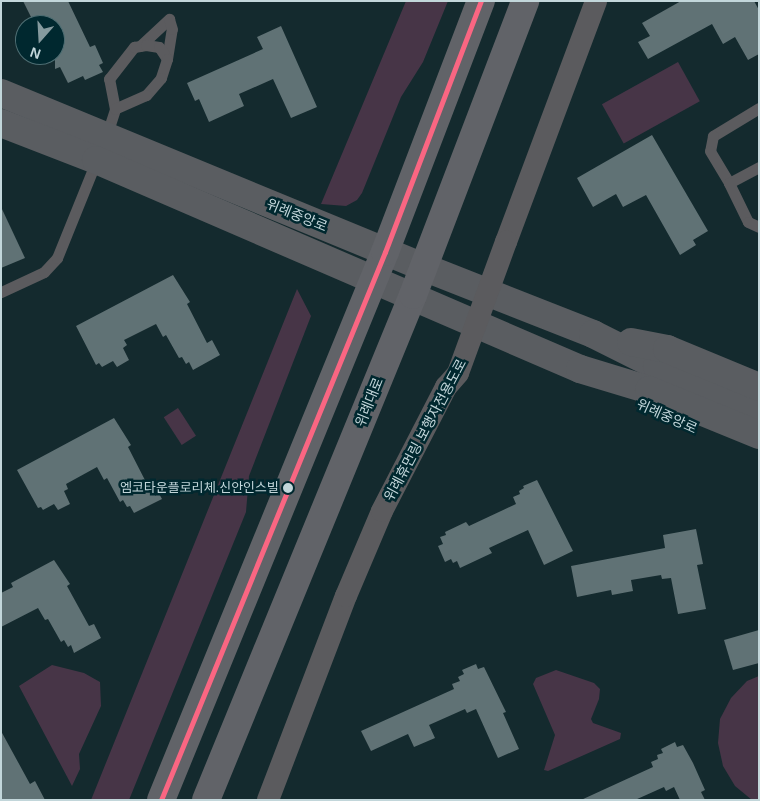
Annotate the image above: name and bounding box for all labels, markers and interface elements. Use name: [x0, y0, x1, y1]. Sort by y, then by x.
north arrow: [15, 15, 65, 65]
text: N: [28, 44, 43, 62]
street label: 위례중앙로: [264, 195, 330, 235]
street label: 위례휴먼링 보행자전용도로: [380, 356, 470, 504]
street label: 위례대로: [352, 375, 386, 429]
street label: 위례중앙로: [634, 395, 700, 437]
place label: 엠코타운플로리체.신안인스빌: [120, 480, 279, 496]
marker: 엠코타운플로리체.신안인스빌: [283, 483, 293, 493]

